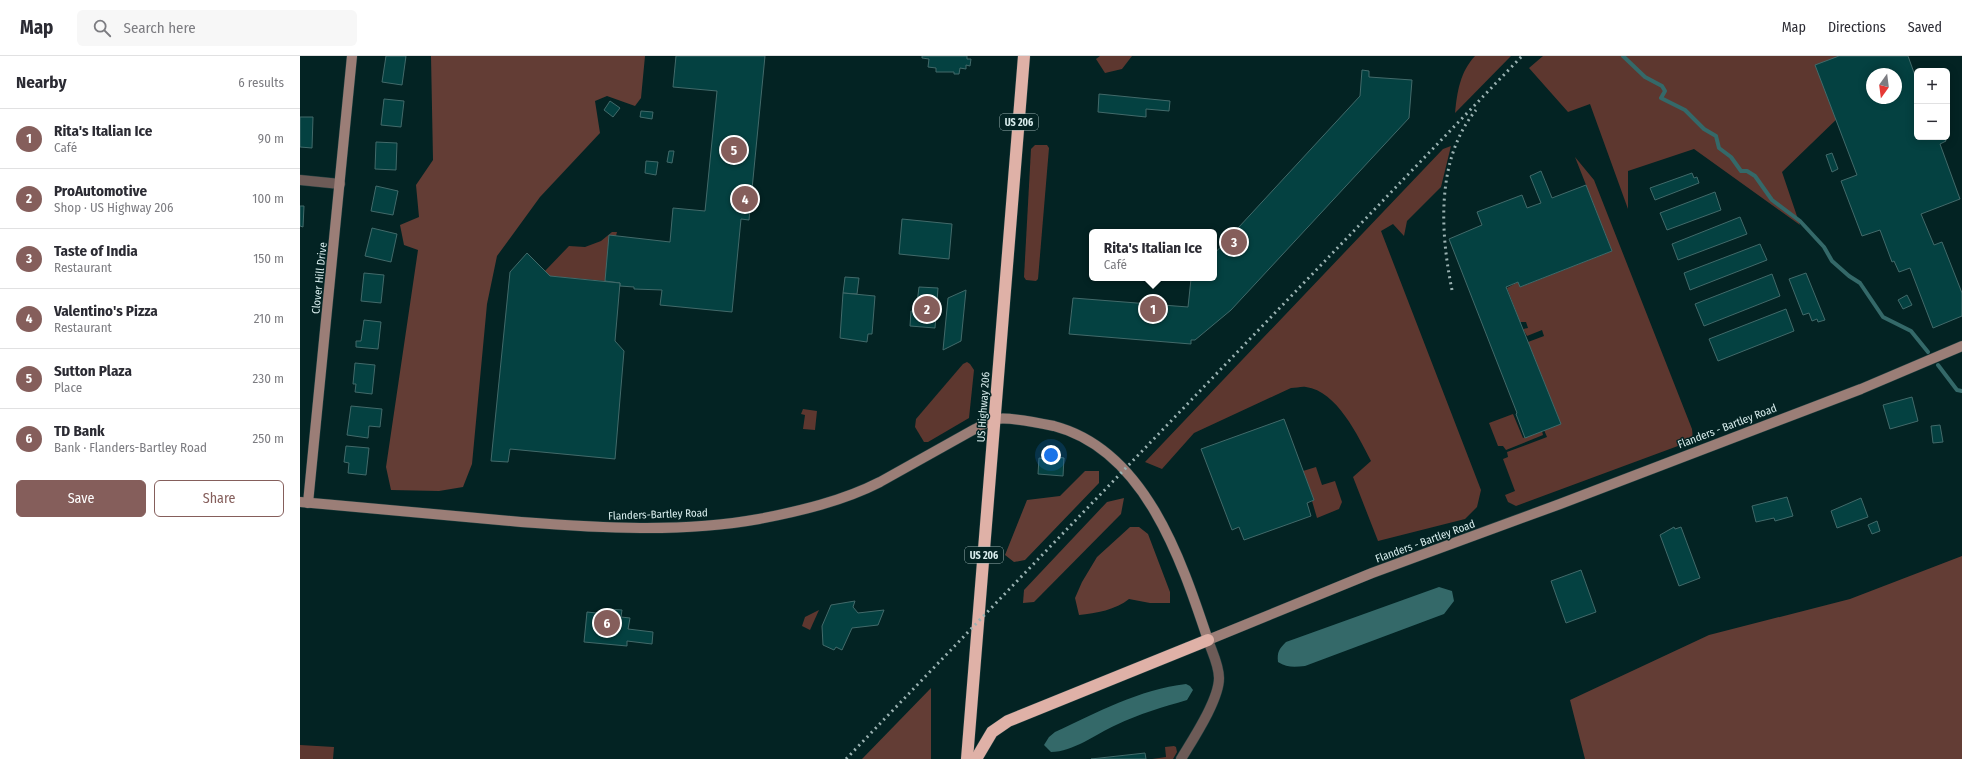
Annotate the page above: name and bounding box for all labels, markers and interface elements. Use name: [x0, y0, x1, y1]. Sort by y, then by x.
search box: [77, 10, 357, 46]
text: Map: [20, 16, 53, 39]
icon: search: [91, 17, 113, 39]
text: Search here: [123, 19, 196, 37]
text: Map: [1782, 19, 1806, 36]
text: Directions: [1828, 19, 1886, 36]
text: Saved: [1908, 19, 1942, 36]
north arrow: [1866, 68, 1902, 104]
map controls: [1914, 68, 1950, 140]
button: +: [1914, 68, 1950, 104]
text: Nearby: [16, 72, 67, 93]
text: 6 results: [238, 75, 284, 90]
button: −: [1914, 104, 1950, 140]
road number: US 206: [1000, 114, 1038, 130]
text: Rita's Italian Ice: [54, 122, 152, 140]
text: 1: [26, 131, 32, 146]
text: 90 m: [258, 131, 284, 146]
pin: 5: [721, 135, 747, 165]
text: Café: [54, 140, 77, 155]
text: ProAutomotive: [54, 182, 147, 200]
pin: 4: [732, 184, 758, 214]
text: 2: [26, 191, 32, 206]
text: 100 m: [252, 191, 284, 206]
text: Shop · US Highway 206: [54, 200, 173, 215]
pin: 3: [1221, 227, 1247, 257]
popup: [1089, 229, 1217, 281]
text: Rita's Italian Ice: [1104, 239, 1202, 257]
text: Taste of India: [54, 242, 138, 260]
street label: Clover Hill Drive: [309, 242, 330, 314]
text: 3: [26, 251, 32, 266]
text: 150 m: [253, 251, 284, 266]
text: Café: [1104, 257, 1127, 272]
text: Restaurant: [54, 260, 112, 275]
pin: 2: [914, 294, 940, 324]
pin: 1: [1140, 294, 1166, 324]
text: Valentino's Pizza: [54, 302, 158, 320]
text: 4: [26, 311, 32, 326]
text: 210 m: [254, 311, 284, 326]
text: Restaurant: [54, 320, 112, 335]
text: Sutton Plaza: [54, 362, 132, 380]
text: 5: [26, 371, 32, 386]
text: 230 m: [253, 371, 284, 386]
street label: US Highway 206: [975, 371, 992, 443]
text: Place: [54, 380, 82, 395]
street label: Flanders - Bartley Road: [1676, 402, 1778, 451]
text: TD Bank: [54, 422, 105, 440]
text: 6: [26, 431, 32, 446]
text: 250 m: [252, 431, 284, 446]
text: Bank · Flanders-Bartley Road: [54, 440, 207, 455]
your location: [1041, 445, 1061, 465]
button: Save: [16, 480, 146, 517]
button: Share: [154, 480, 284, 517]
street label: Flanders-Bartley Road: [608, 506, 708, 523]
street label: Flanders - Bartley Road: [1374, 517, 1477, 566]
road number: US 206: [965, 547, 1003, 563]
pin: 6: [594, 608, 620, 638]

